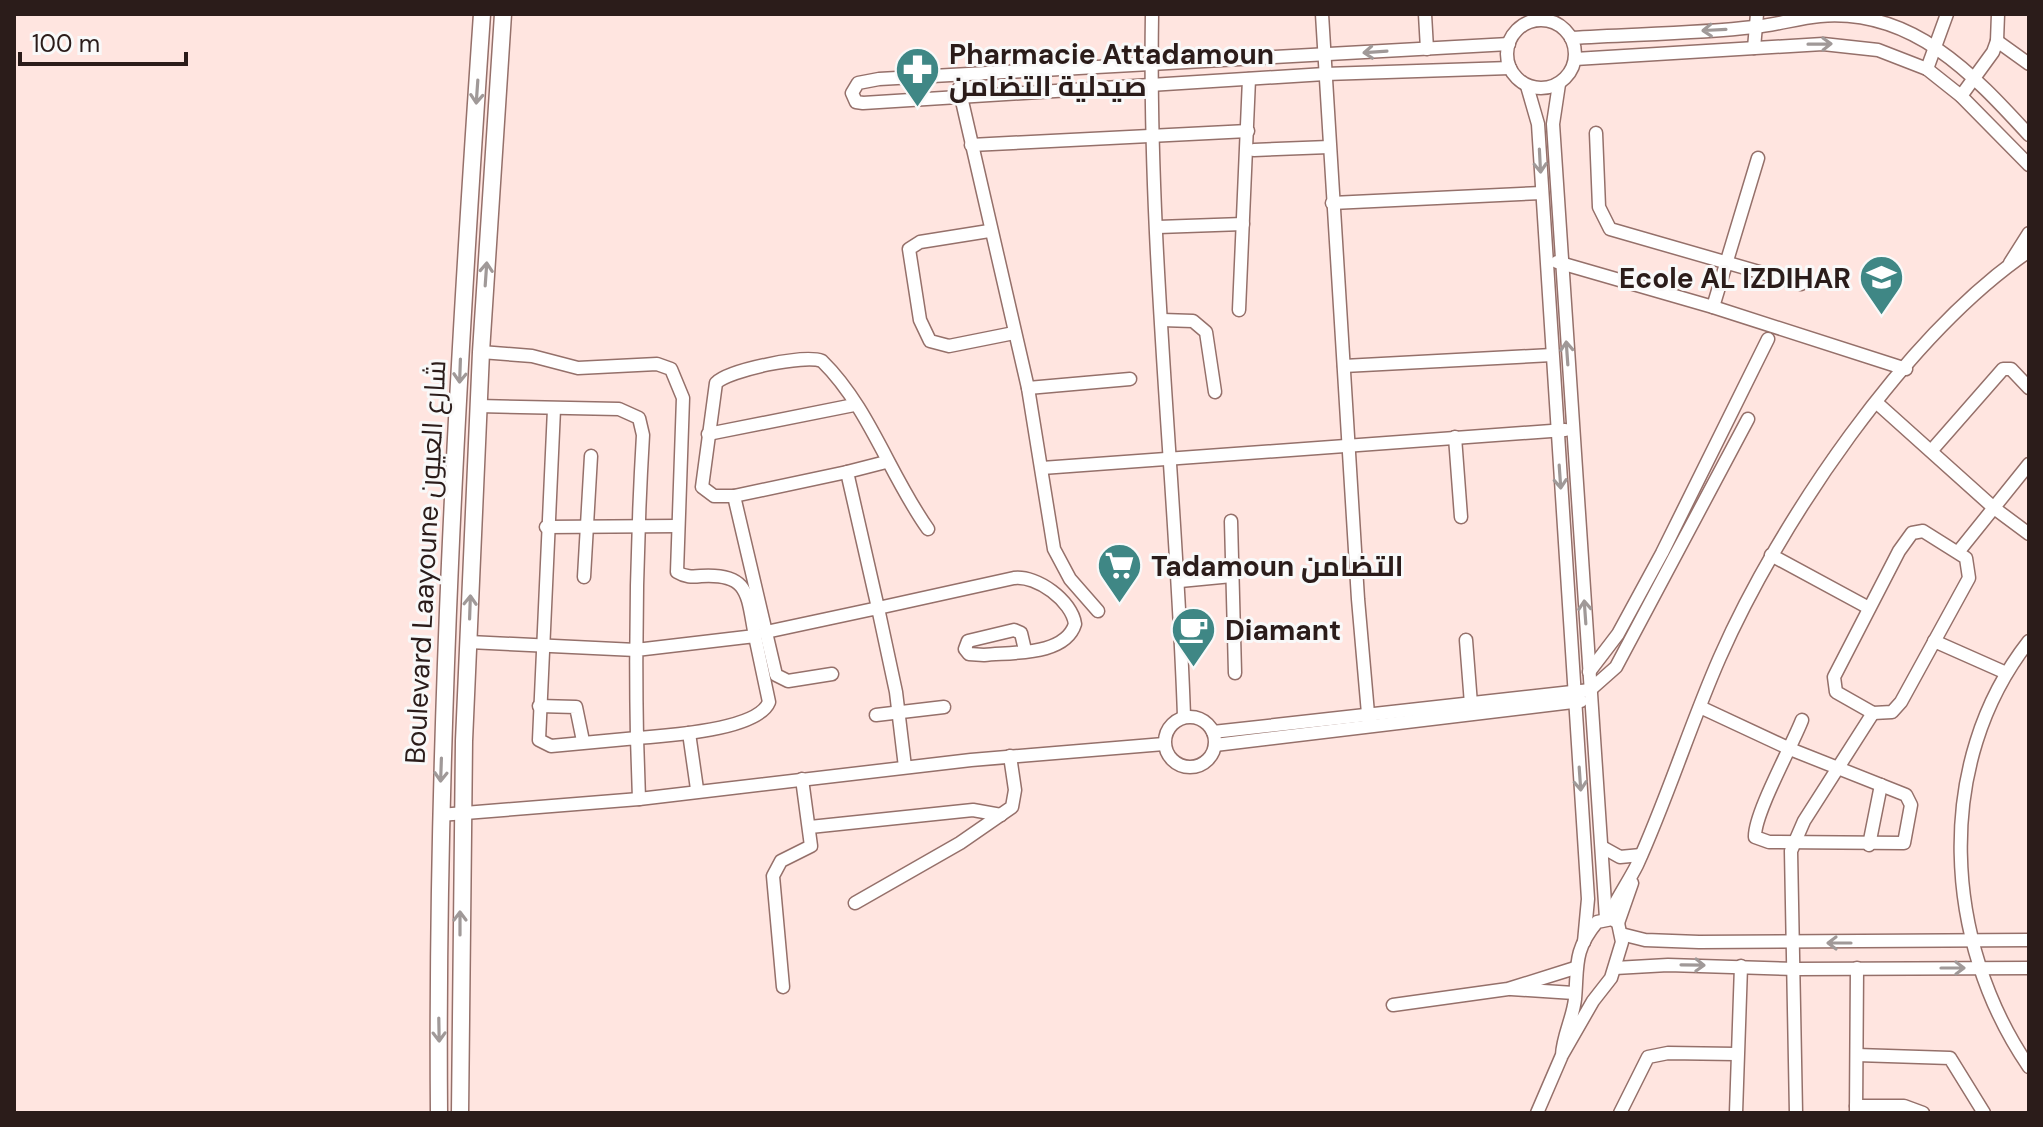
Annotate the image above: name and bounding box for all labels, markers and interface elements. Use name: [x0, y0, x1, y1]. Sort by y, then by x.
scale bar: [20, 16, 186, 66]
one-way arrow: [1701, 23, 1727, 38]
text: 100 m: [32, 28, 100, 59]
place label: Pharmacie Attadamoun صيدلية التضامن: [949, 36, 1274, 105]
one-way arrow: [1807, 37, 1833, 52]
one-way arrow: [1362, 45, 1389, 60]
pharmacy icon: Pharmacie Attadamoun صيدلية التضامن: [894, 46, 942, 109]
one-way arrow: [469, 78, 484, 105]
one-way arrow: [1533, 147, 1548, 174]
school or university icon: Ecole AL IZDIHAR: [1858, 254, 1906, 317]
place label: Ecole AL IZDIHAR: [1619, 260, 1851, 297]
one-way arrow: [479, 261, 494, 288]
one-way arrow: [1559, 340, 1574, 367]
one-way arrow: [452, 357, 467, 384]
street label: Boulevard Laayoune شارع العيون: [396, 359, 455, 765]
one-way arrow: [1553, 463, 1568, 490]
supermarket icon: Tadamoun التضامن: [1096, 542, 1144, 605]
place label: Tadamoun التضامن: [1151, 548, 1404, 585]
one-way arrow: [462, 594, 478, 621]
one-way arrow: [1577, 599, 1592, 626]
cafe icon: Diamant: [1170, 606, 1218, 669]
place label: Diamant: [1225, 612, 1341, 649]
one-way arrow: [434, 756, 449, 783]
one-way arrow: [1573, 765, 1588, 792]
one-way arrow: [453, 910, 468, 937]
one-way arrow: [1826, 935, 1853, 951]
one-way arrow: [1679, 958, 1706, 973]
one-way arrow: [1939, 960, 1966, 976]
one-way arrow: [431, 1016, 447, 1043]

